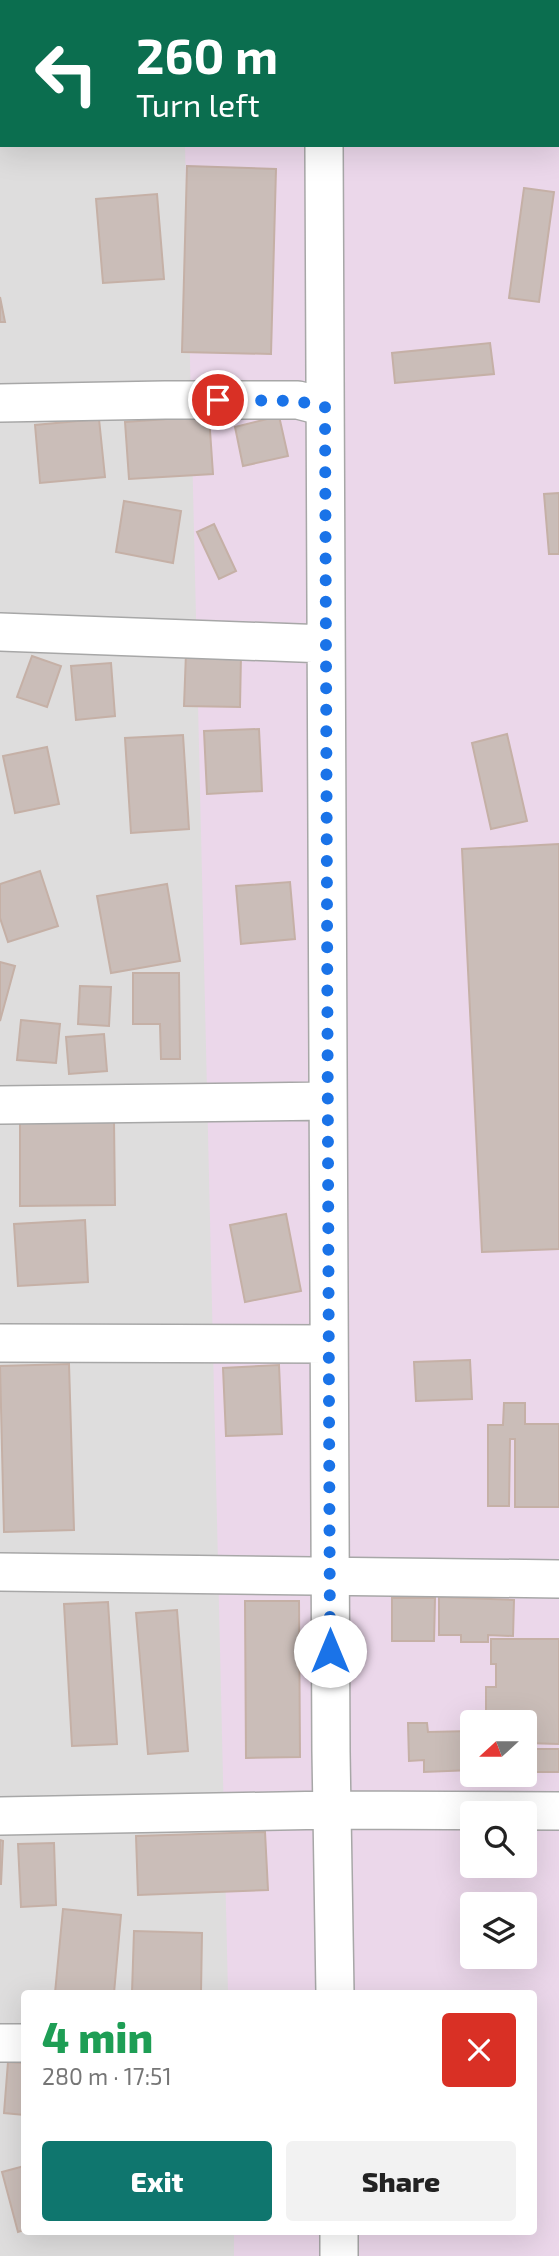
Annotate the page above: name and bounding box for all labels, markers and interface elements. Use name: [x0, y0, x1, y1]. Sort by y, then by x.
text: 260 m: [136, 25, 278, 84]
icon: left: [21, 28, 112, 119]
text: Turn left: [136, 85, 260, 123]
pin: [188, 370, 248, 430]
icon: arrive: [199, 381, 237, 419]
position arrow: [293, 1614, 367, 1688]
north arrow: [460, 1710, 537, 1787]
map controls: [460, 1710, 537, 1969]
button: search: [460, 1801, 537, 1878]
button: layers: [460, 1892, 537, 1969]
text: 4 min: [42, 2011, 153, 2061]
button: close: [442, 2013, 516, 2087]
text: 280 m · 17:51: [42, 2062, 172, 2090]
button: Exit: [42, 2141, 272, 2221]
button: Share: [286, 2141, 516, 2221]

